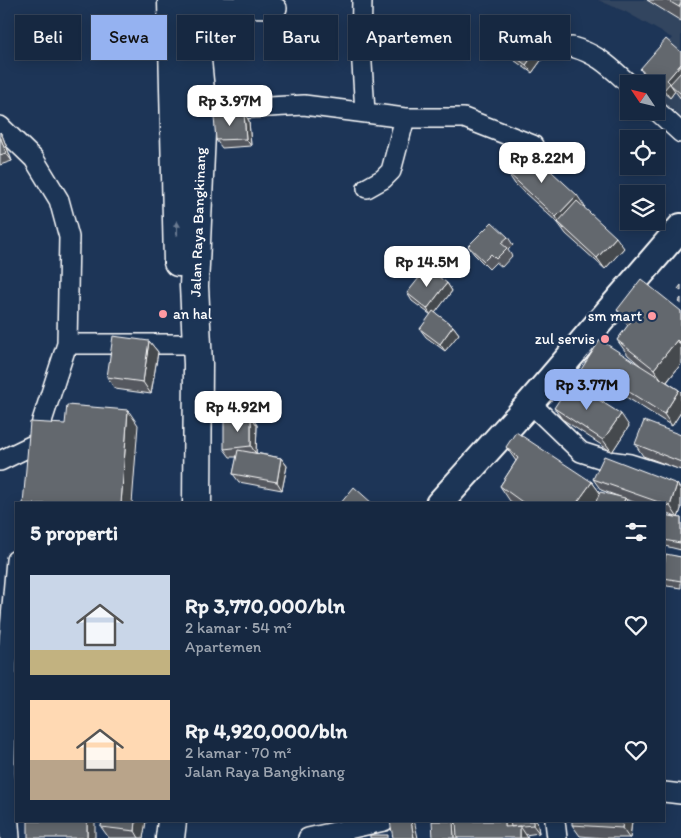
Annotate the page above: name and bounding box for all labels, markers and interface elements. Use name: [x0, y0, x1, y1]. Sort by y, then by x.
chip: Beli: [15, 15, 81, 60]
chip: Sewa: [91, 15, 167, 60]
chip: Filter: [177, 15, 254, 60]
chip: Baru: [264, 15, 338, 60]
chip: Apartemen: [348, 15, 470, 60]
chip: Rumah: [480, 15, 570, 60]
north arrow: [620, 75, 665, 120]
map controls: [620, 75, 665, 230]
pin: Rp 3.97M: [178, 84, 282, 127]
text: Rp 3.97M: [198, 91, 262, 110]
button: locate: [620, 130, 665, 175]
pin: Rp 8.22M: [490, 142, 594, 184]
street label: Jalan Raya Bangkinang: [186, 146, 210, 297]
text: Rp 8.22M: [510, 148, 574, 167]
button: layers: [620, 185, 665, 230]
one-way arrow: [173, 219, 181, 235]
pin: Rp 14.5M: [375, 246, 479, 288]
text: Rp 14.5M: [395, 252, 459, 271]
place label: an hal: [173, 305, 213, 323]
place label: sm mart: [588, 307, 642, 325]
marker: an hal: [157, 308, 169, 320]
marker: sm mart: [646, 310, 658, 322]
place label: zul servis: [535, 330, 595, 348]
marker: zul servis: [599, 333, 611, 345]
pin: Rp 3.77M: [535, 368, 639, 411]
text: Rp 3.77M: [556, 375, 618, 394]
pin: Rp 4.92M: [186, 390, 290, 433]
text: Rp 4.92M: [206, 397, 270, 416]
icon: filters: [622, 518, 650, 546]
text: 5 properti: [30, 520, 118, 545]
text: Rp 3,770,000/bln: [185, 593, 345, 618]
icon: home: [70, 595, 130, 655]
icon: heart: [622, 611, 650, 639]
text: 2 kamar · 54 m²: [185, 618, 292, 637]
text: Apartemen: [185, 637, 261, 656]
text: Rp 4,920,000/bln: [185, 718, 347, 743]
icon: home: [70, 720, 130, 780]
icon: heart: [622, 736, 650, 764]
text: 2 kamar · 70 m²: [185, 743, 292, 762]
text: Jalan Raya Bangkinang: [185, 762, 345, 781]

